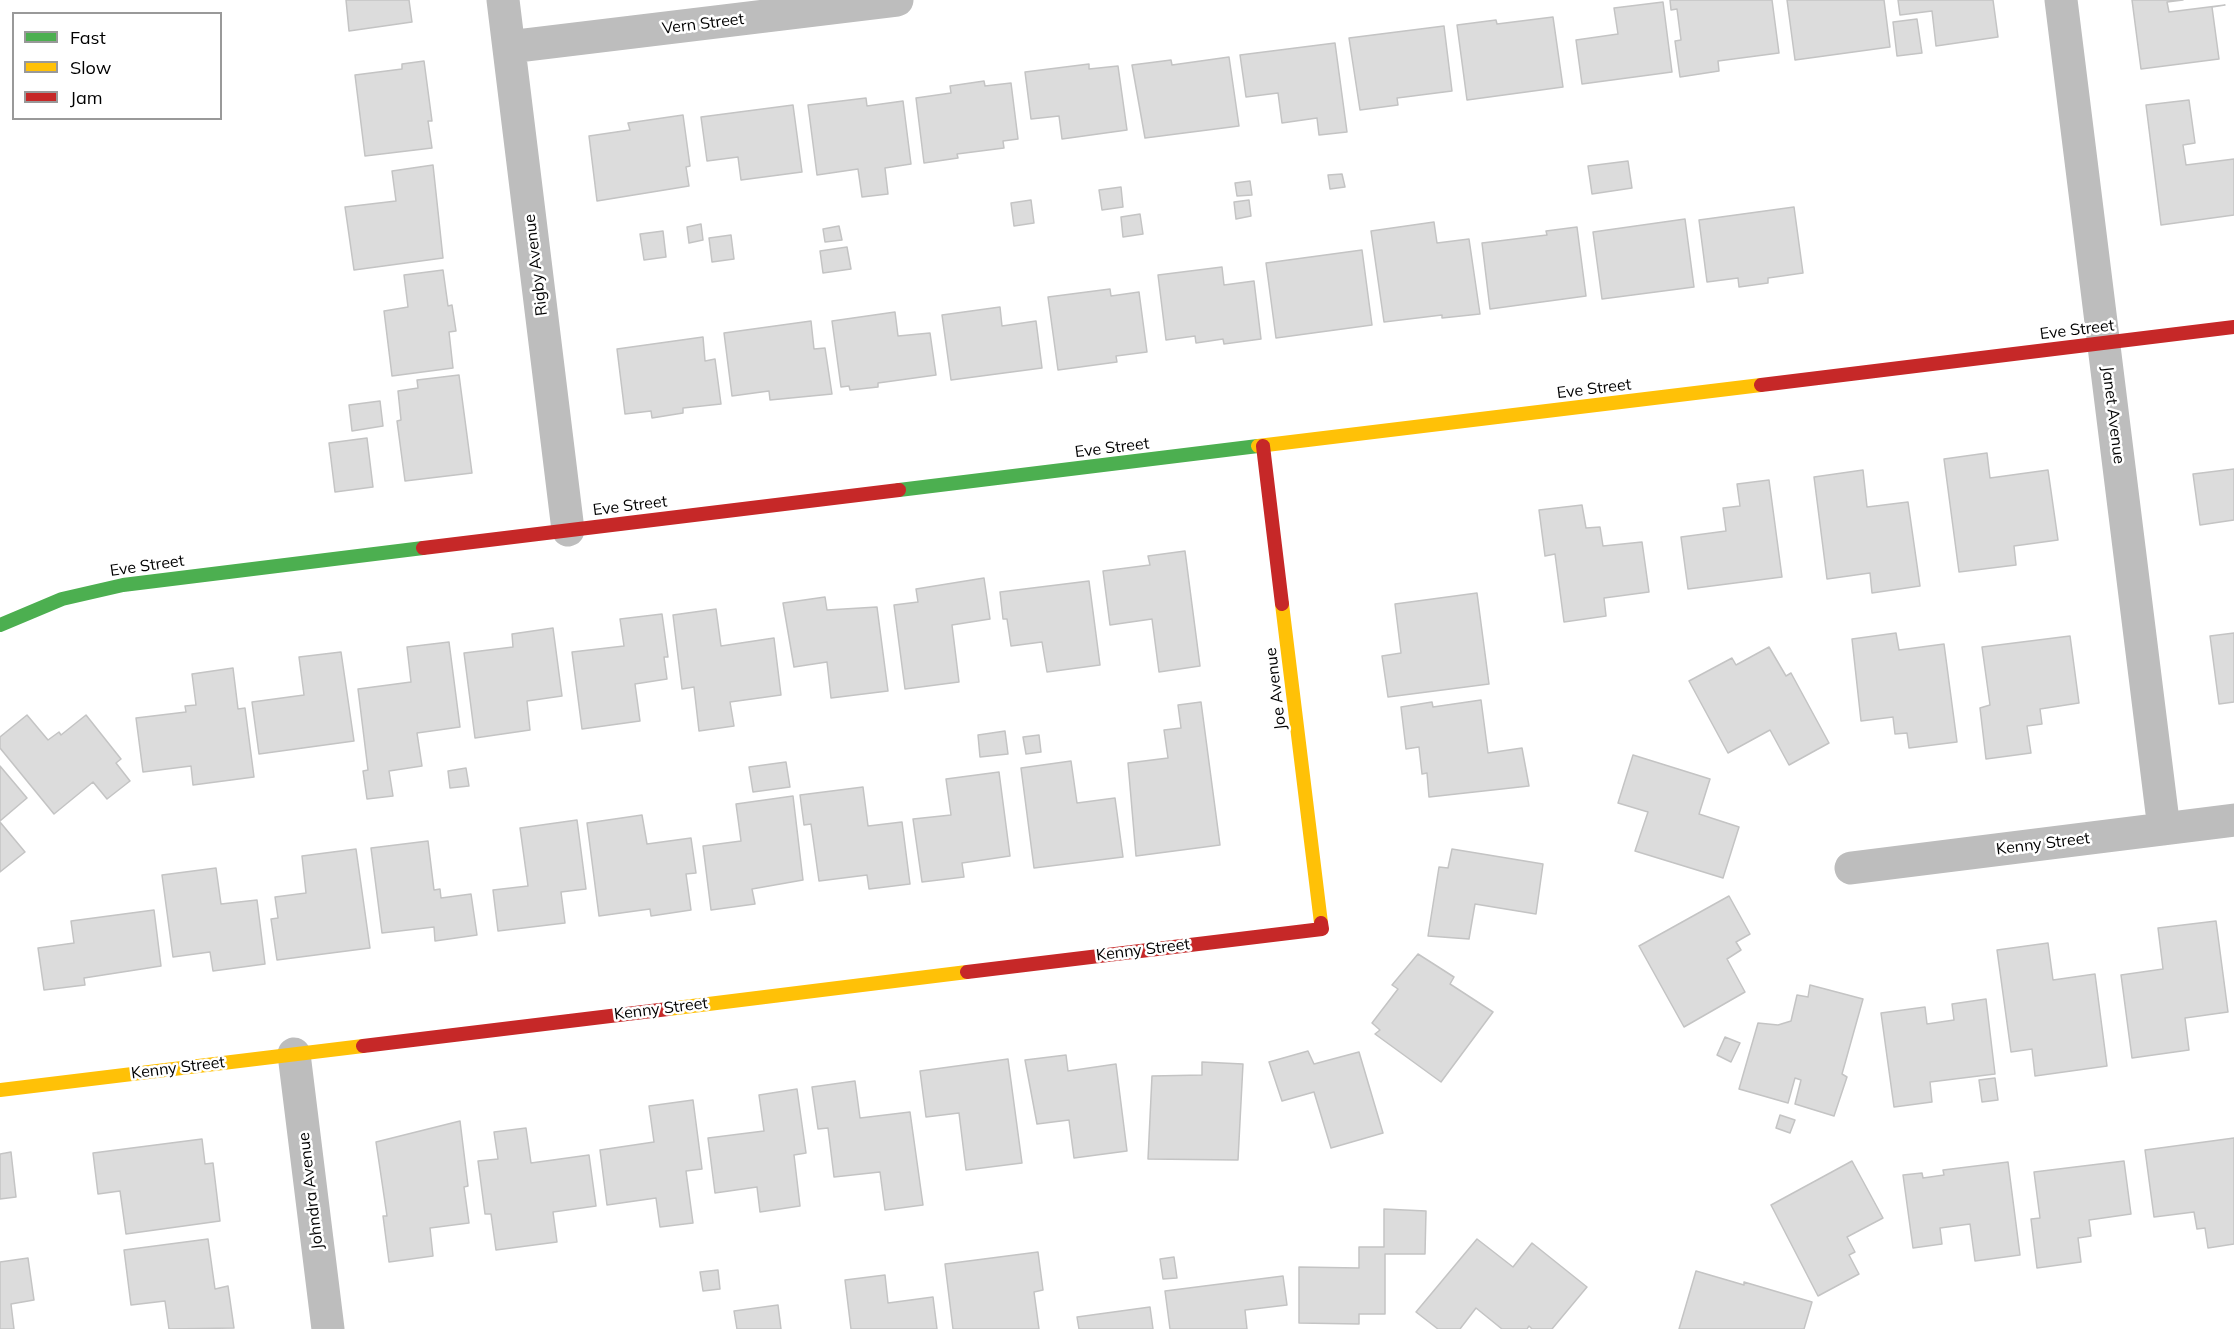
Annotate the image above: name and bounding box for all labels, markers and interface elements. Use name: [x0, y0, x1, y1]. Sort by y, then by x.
street label: Vern Street: [661, 9, 745, 39]
legend: [12, 12, 222, 120]
text: Fast: [70, 26, 106, 49]
text: Slow: [70, 56, 111, 79]
text: Jam: [70, 86, 103, 109]
street label: Rigby Avenue: [520, 213, 552, 317]
street label: Eve Street: [2039, 316, 2115, 344]
street label: Janet Avenue: [2097, 365, 2129, 465]
street label: Eve Street: [1556, 375, 1632, 403]
street label: Eve Street: [1074, 434, 1150, 462]
street label: Eve Street: [592, 492, 668, 520]
street label: Eve Street: [109, 551, 185, 581]
street label: Joe Avenue: [1261, 647, 1291, 731]
street label: Kenny Street: [1995, 829, 2091, 859]
street label: Kenny Street: [1095, 935, 1191, 965]
street label: Kenny Street: [613, 994, 709, 1024]
street label: Kenny Street: [130, 1053, 226, 1083]
street label: Johndra Avenue: [294, 1131, 328, 1251]

